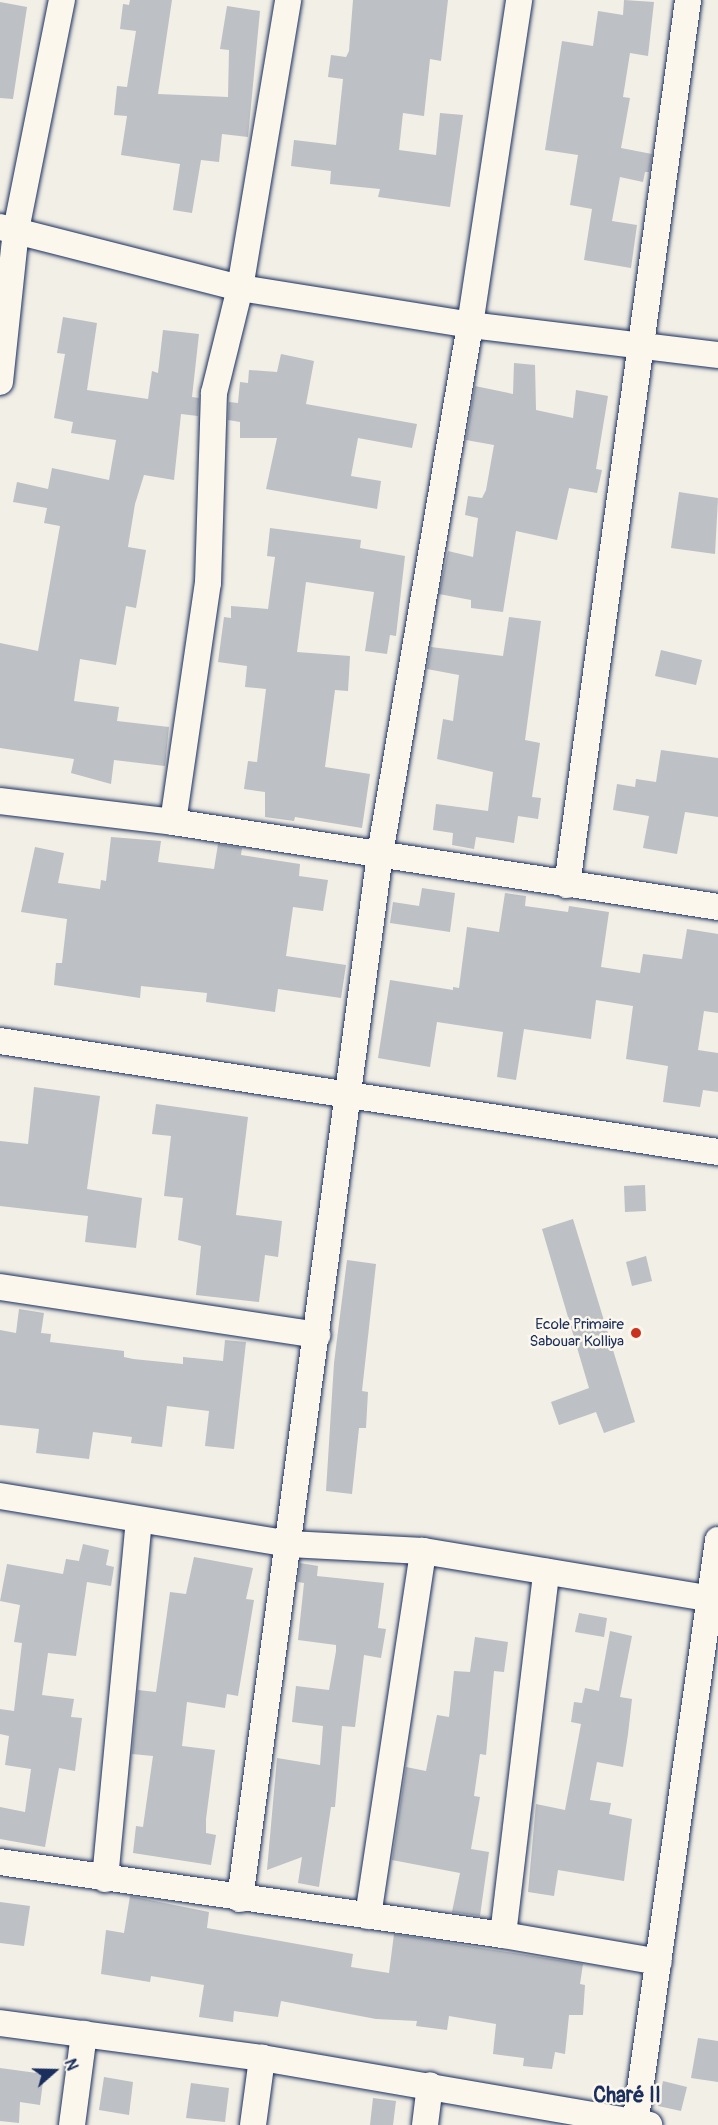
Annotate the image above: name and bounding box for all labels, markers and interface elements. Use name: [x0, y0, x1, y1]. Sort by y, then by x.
place label: Ecole Primaire Sabouar Kolliya: [529, 1315, 624, 1350]
marker: Ecole Primaire Sabouar Kolliya: [629, 1326, 643, 1340]
north arrow: [24, 2041, 84, 2101]
text: N: [60, 2056, 82, 2073]
district label: Charé II: [593, 2083, 661, 2109]

